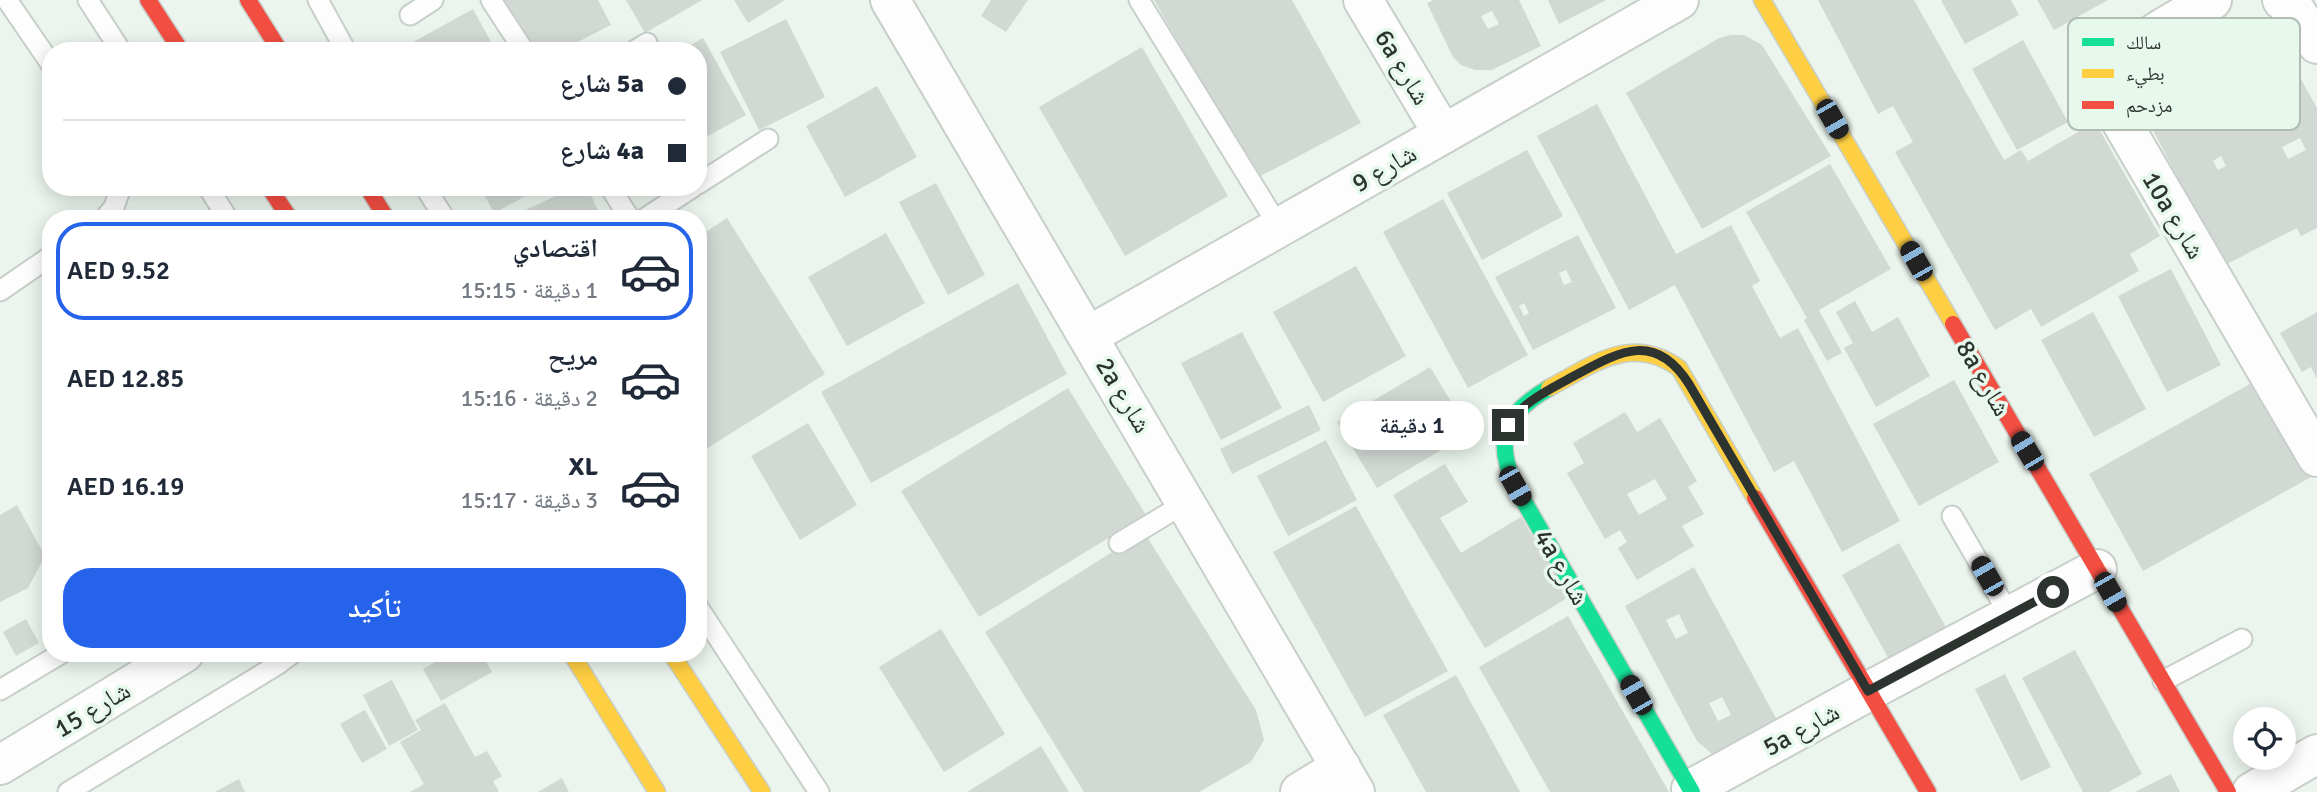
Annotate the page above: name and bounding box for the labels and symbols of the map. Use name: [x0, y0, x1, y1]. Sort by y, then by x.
legend: [2068, 18, 2300, 130]
street label: 6a شارع: [1367, 24, 1437, 111]
text: سالك: [2126, 31, 2161, 55]
text: بطيء: [2126, 62, 2165, 89]
text: مزدحم: [2126, 94, 2172, 118]
car: [1813, 96, 1852, 142]
street label: شارع 9: [1347, 138, 1422, 200]
street label: 10a شارع: [2135, 166, 2212, 265]
car: [1897, 238, 1936, 284]
street label: 8a شارع: [1949, 335, 2018, 422]
street label: 2a شارع: [1088, 352, 1158, 439]
callout: 1 دقيقة: [1340, 400, 1484, 450]
route end: [1492, 409, 1524, 441]
car: [2008, 428, 2047, 474]
car: [1496, 463, 1535, 509]
street label: 4a شارع: [1527, 524, 1596, 611]
car: [1968, 553, 2007, 599]
car: [2091, 569, 2130, 615]
route start: [2037, 576, 2069, 608]
car: [1617, 672, 1656, 718]
street label: شارع 15: [49, 675, 136, 745]
street label: 5a شارع: [1758, 696, 1845, 764]

